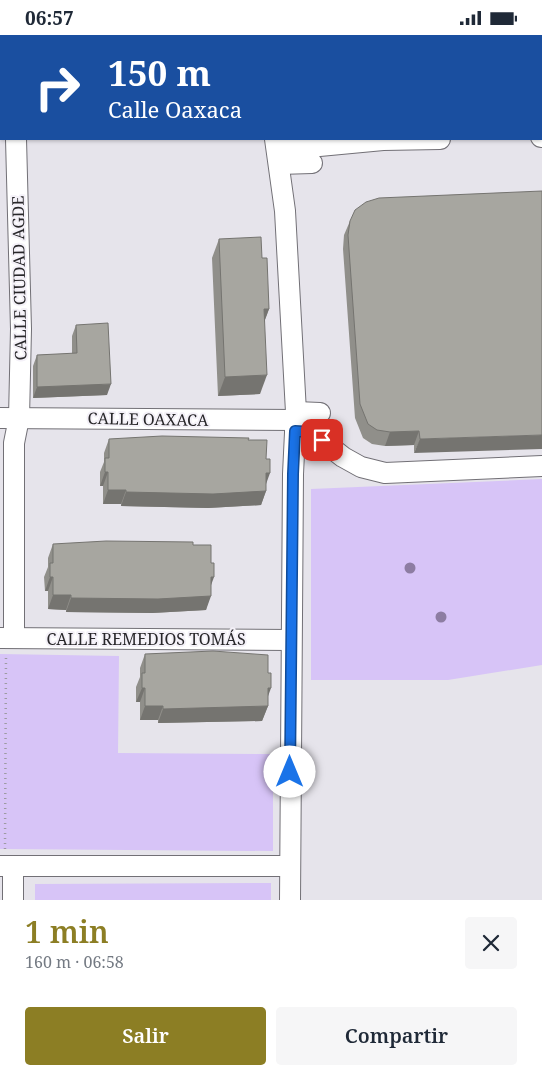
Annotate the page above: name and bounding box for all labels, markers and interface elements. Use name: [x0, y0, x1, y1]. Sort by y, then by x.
text: 06:57: [25, 5, 74, 31]
text: 150 m: [108, 49, 211, 96]
icon: right: [25, 55, 90, 120]
text: Calle Oaxaca: [108, 94, 242, 124]
street label: CALLE CIUDAD AGDE: [7, 195, 31, 361]
street label: CALLE OAXACA: [88, 407, 209, 431]
pin: [301, 419, 343, 461]
icon: arrive: [308, 426, 336, 454]
street label: CALLE REMEDIOS TOMÁS: [46, 628, 246, 650]
position arrow: [263, 745, 315, 797]
text: 1 min: [25, 911, 109, 952]
button: close: [465, 917, 517, 969]
text: 160 m · 06:58: [25, 951, 124, 973]
button: Salir: [25, 1007, 266, 1065]
button: Compartir: [276, 1007, 517, 1065]

